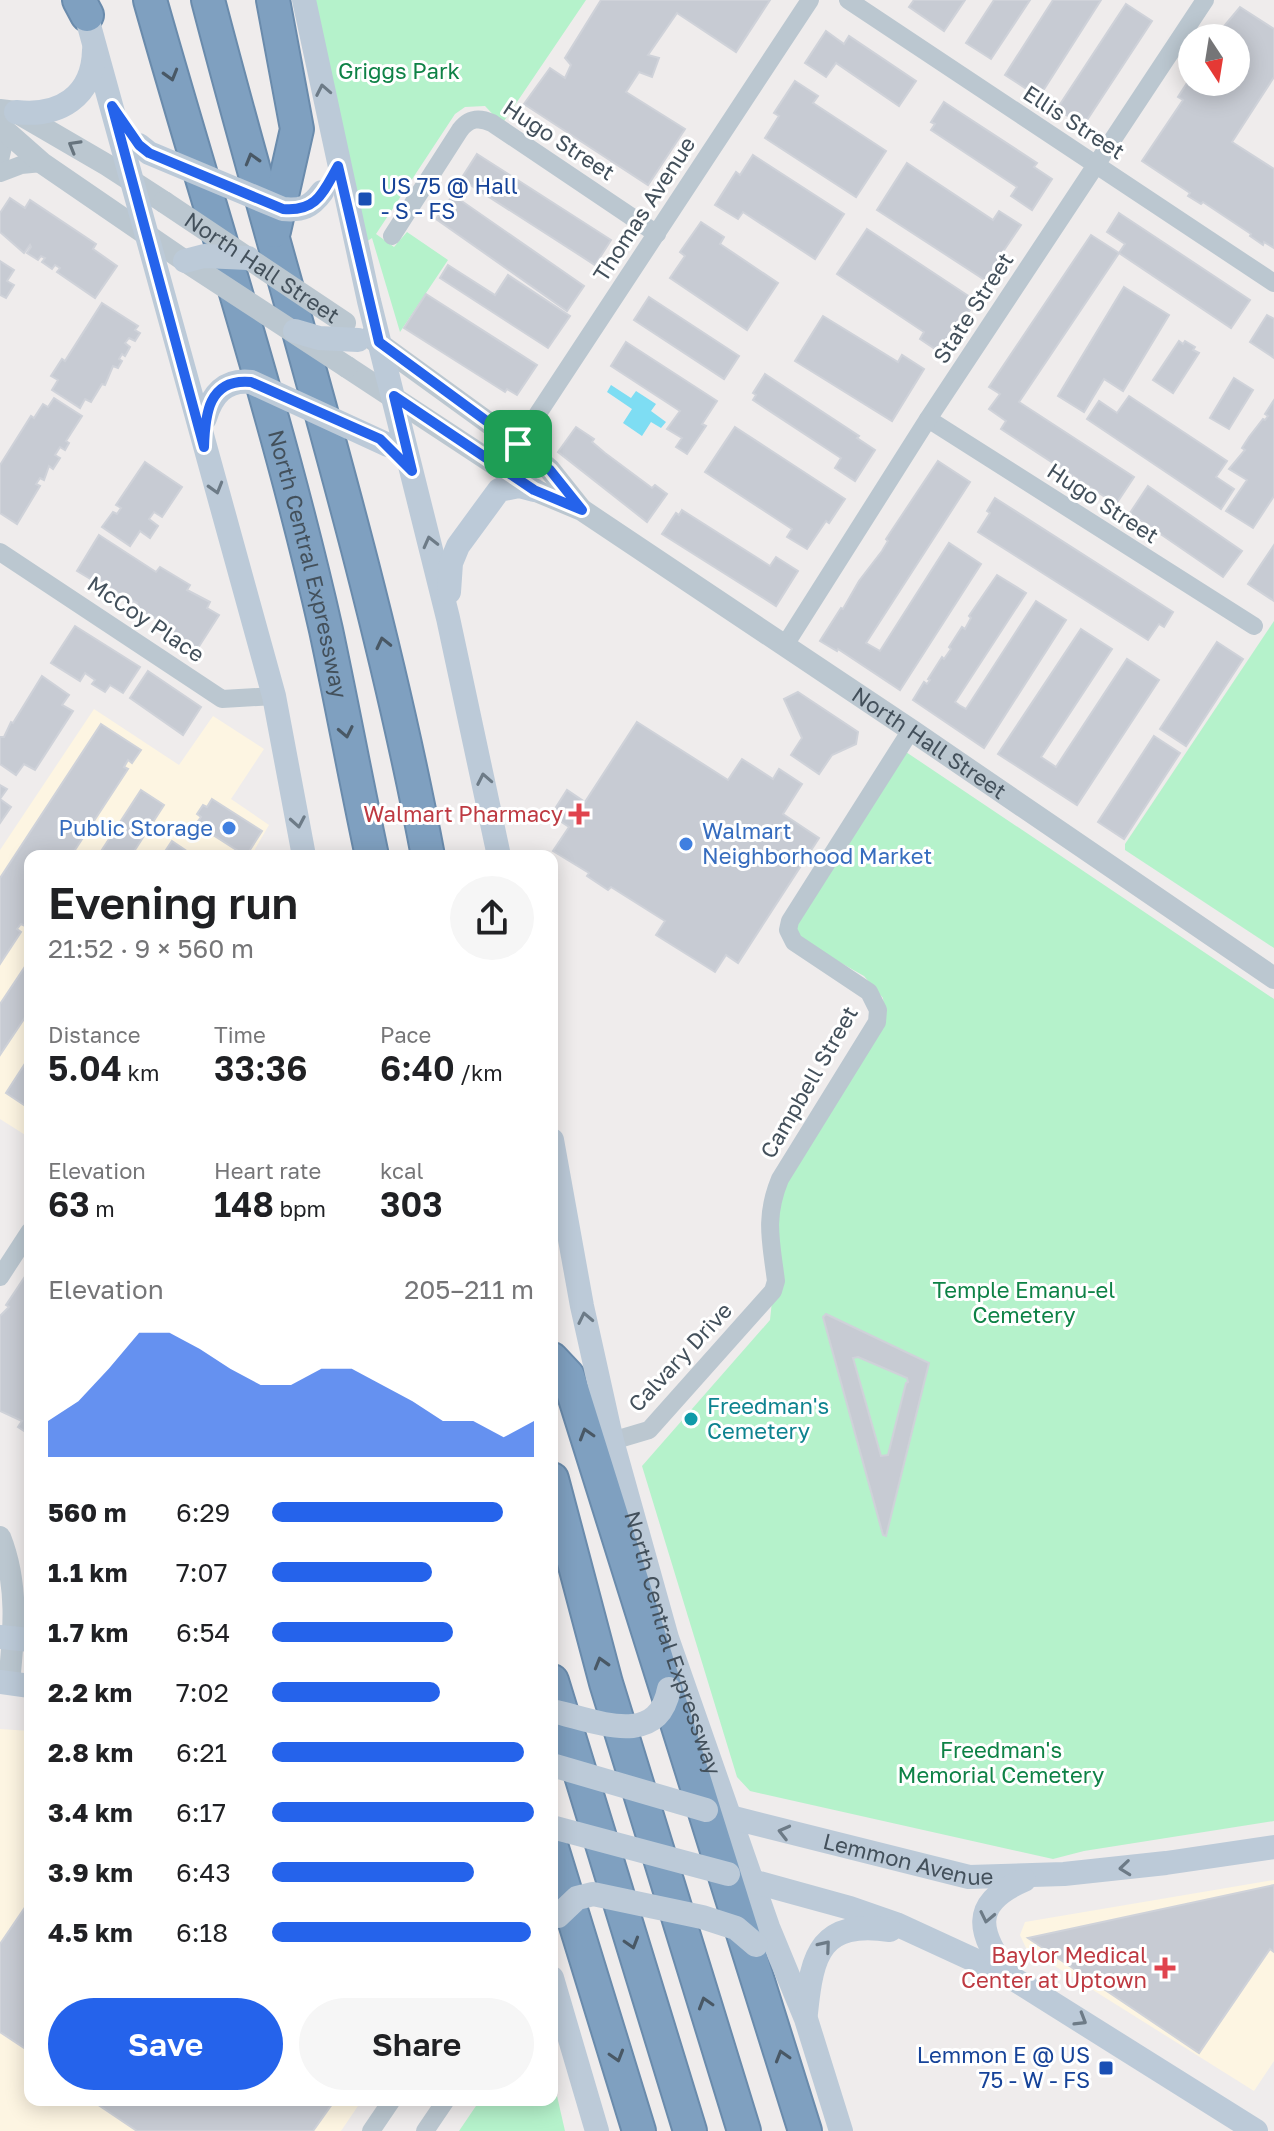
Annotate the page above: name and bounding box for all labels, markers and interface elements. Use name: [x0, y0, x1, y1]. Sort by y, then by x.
north arrow: [1178, 24, 1250, 96]
map controls: [1178, 24, 1250, 96]
park label: Griggs Park: [338, 57, 460, 84]
one-way arrow: [162, 68, 178, 81]
street label: Ellis Street: [1018, 79, 1130, 164]
one-way arrow: [316, 83, 333, 96]
street label: Hugo Street: [499, 94, 620, 186]
street label: Thomas Avenue: [587, 131, 700, 286]
one-way arrow: [68, 140, 83, 156]
one-way arrow: [245, 153, 261, 167]
place label: US 75 @ Hall - S - FS: [381, 172, 518, 224]
marker: US 75 @ Hall - S - FS: [356, 190, 374, 208]
street label: North Hall Street: [180, 206, 345, 329]
street label: State Street: [927, 247, 1018, 368]
pin: [484, 410, 552, 478]
icon: arrive: [496, 422, 540, 466]
street label: North Central Expressway: [263, 427, 354, 701]
street label: Hugo Street: [1043, 457, 1164, 549]
one-way arrow: [207, 481, 223, 495]
one-way arrow: [422, 536, 439, 550]
street label: McCoy Place: [83, 570, 210, 668]
one-way arrow: [375, 636, 392, 650]
street label: North Hall Street: [847, 681, 1012, 804]
one-way arrow: [337, 725, 354, 738]
one-way arrow: [476, 773, 493, 786]
place label: Walmart Pharmacy: [363, 800, 563, 827]
marker: Walmart Pharmacy: [570, 805, 588, 823]
place label: Public Storage: [59, 814, 213, 841]
one-way arrow: [288, 815, 305, 829]
place label: Walmart Neighborhood Market: [702, 817, 932, 869]
marker: Public Storage: [220, 819, 238, 837]
marker: Walmart Neighborhood Market: [677, 835, 695, 853]
text: Evening run: [48, 876, 298, 929]
button: share: [450, 876, 534, 960]
text: 21:52 · 9 × 560 m: [48, 933, 254, 964]
street label: Campbell Street: [754, 1001, 863, 1163]
text: Distance: [48, 1021, 140, 1048]
text: Time: [214, 1021, 266, 1048]
text: Pace: [380, 1021, 431, 1048]
text: 5.04: [48, 1048, 122, 1088]
text: 33:36: [214, 1048, 307, 1088]
text: 6:40: [380, 1048, 455, 1088]
text: km: [122, 1059, 159, 1086]
text: /km: [455, 1059, 503, 1086]
text: Elevation: [48, 1157, 146, 1184]
text: Heart rate: [214, 1157, 321, 1184]
text: kcal: [380, 1157, 423, 1184]
text: 63: [48, 1184, 90, 1224]
text: 148: [214, 1184, 274, 1224]
text: 303: [380, 1184, 443, 1224]
text: m: [90, 1195, 115, 1222]
text: bpm: [274, 1195, 326, 1222]
text: Elevation: [48, 1274, 164, 1305]
text: 205–211 m: [404, 1274, 534, 1305]
park label: Temple Emanu-el Cemetery: [933, 1276, 1115, 1328]
street label: Calvary Drive: [622, 1296, 737, 1417]
one-way arrow: [577, 1312, 594, 1325]
place label: Freedman's Cemetery: [707, 1392, 829, 1444]
marker: Freedman's Cemetery: [682, 1410, 700, 1428]
one-way arrow: [580, 1428, 596, 1442]
text: 560 m: [48, 1497, 127, 1528]
text: 6:29: [176, 1497, 230, 1528]
street label: North Central Expressway: [619, 1508, 728, 1778]
text: 1.1 km: [48, 1557, 127, 1588]
text: 7:07: [176, 1557, 227, 1588]
text: 1.7 km: [48, 1617, 128, 1648]
text: 6:54: [176, 1617, 230, 1648]
one-way arrow: [594, 1656, 610, 1670]
text: 2.2 km: [48, 1677, 132, 1708]
text: 7:02: [176, 1677, 229, 1708]
park label: Freedman's Memorial Cemetery: [898, 1736, 1104, 1788]
text: 2.8 km: [48, 1737, 133, 1768]
text: 6:21: [176, 1737, 227, 1768]
text: 3.4 km: [48, 1797, 133, 1828]
text: 6:17: [176, 1797, 226, 1828]
one-way arrow: [778, 1824, 792, 1841]
street label: Lemmon Avenue: [821, 1827, 994, 1890]
text: 3.9 km: [48, 1857, 133, 1888]
text: 6:43: [176, 1857, 231, 1888]
one-way arrow: [1118, 1859, 1131, 1876]
one-way arrow: [979, 1910, 996, 1923]
text: 4.5 km: [48, 1917, 133, 1948]
text: 6:18: [176, 1917, 228, 1948]
one-way arrow: [623, 1936, 639, 1950]
one-way arrow: [815, 1940, 830, 1955]
place label: Baylor Medical Center at Uptown: [961, 1941, 1147, 1993]
marker: Baylor Medical Center at Uptown: [1154, 1957, 1176, 1979]
one-way arrow: [699, 1996, 715, 2010]
button: Save: [48, 1998, 283, 2090]
button: Share: [299, 1998, 534, 2090]
one-way arrow: [1072, 2010, 1087, 2026]
place label: Lemmon E @ US 75 - W - FS: [917, 2041, 1090, 2093]
one-way arrow: [608, 2048, 624, 2062]
one-way arrow: [775, 2050, 791, 2064]
marker: Lemmon E @ US 75 - W - FS: [1097, 2059, 1115, 2077]

